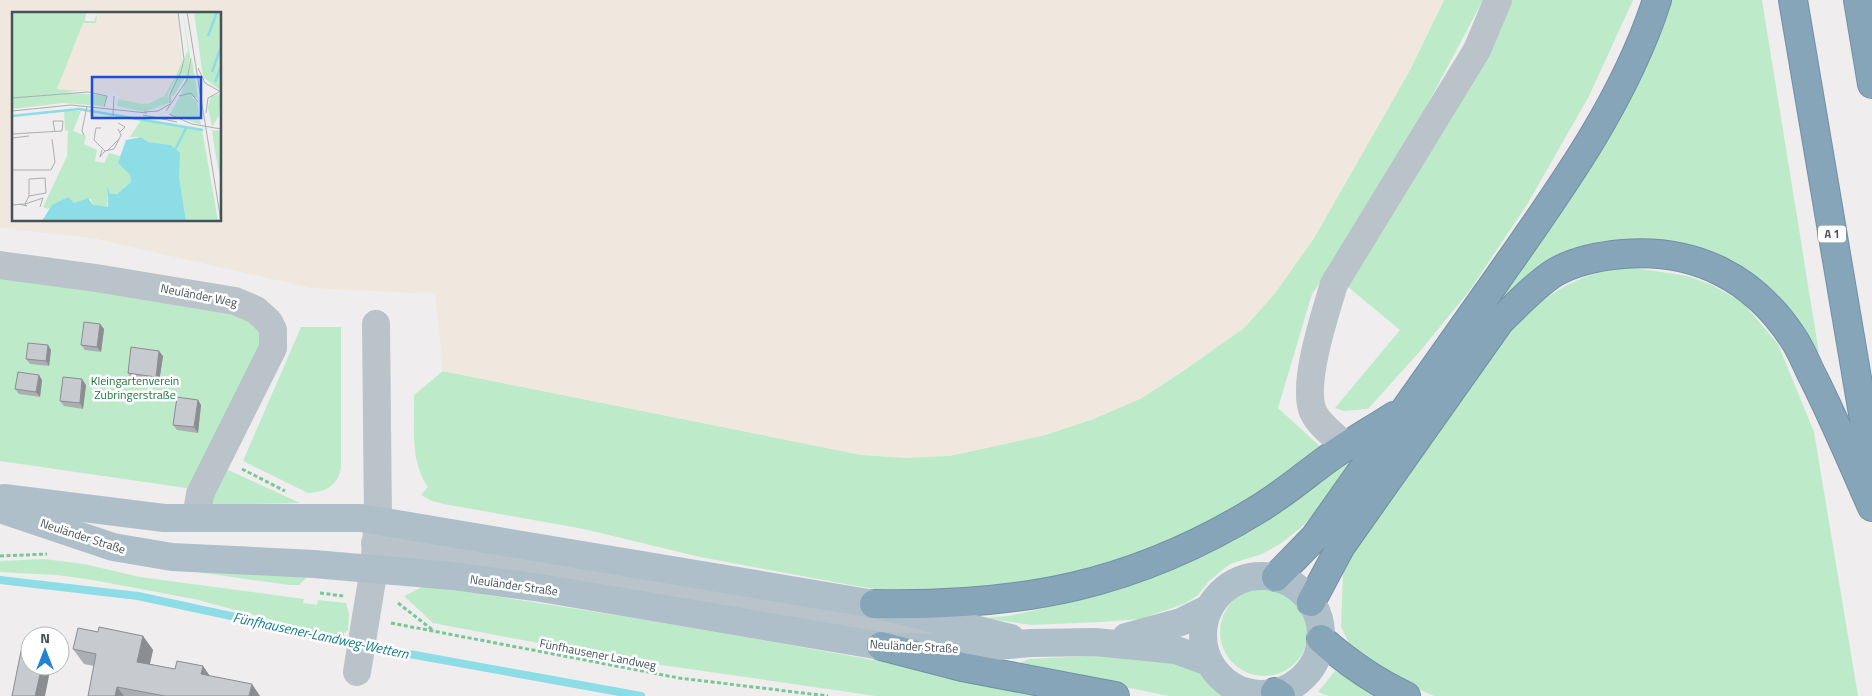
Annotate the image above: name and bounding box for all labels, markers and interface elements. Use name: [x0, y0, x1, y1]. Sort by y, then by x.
inset map: [12, 12, 221, 221]
road number: A 1: [1818, 225, 1846, 242]
street label: Neuländer Weg: [159, 278, 239, 312]
park label: Kleingartenverein Zubringerstraße: [91, 371, 179, 404]
street label: Neuländer Straße: [38, 513, 128, 559]
street label: Neuländer Straße: [469, 569, 559, 601]
water label: Fünfhausener-Landweg-Wettern: [231, 606, 412, 664]
north arrow: [20, 626, 70, 676]
text: N: [40, 627, 50, 648]
street label: Fünfhausener Landweg: [538, 633, 658, 675]
street label: Neuländer Straße: [869, 634, 959, 658]

